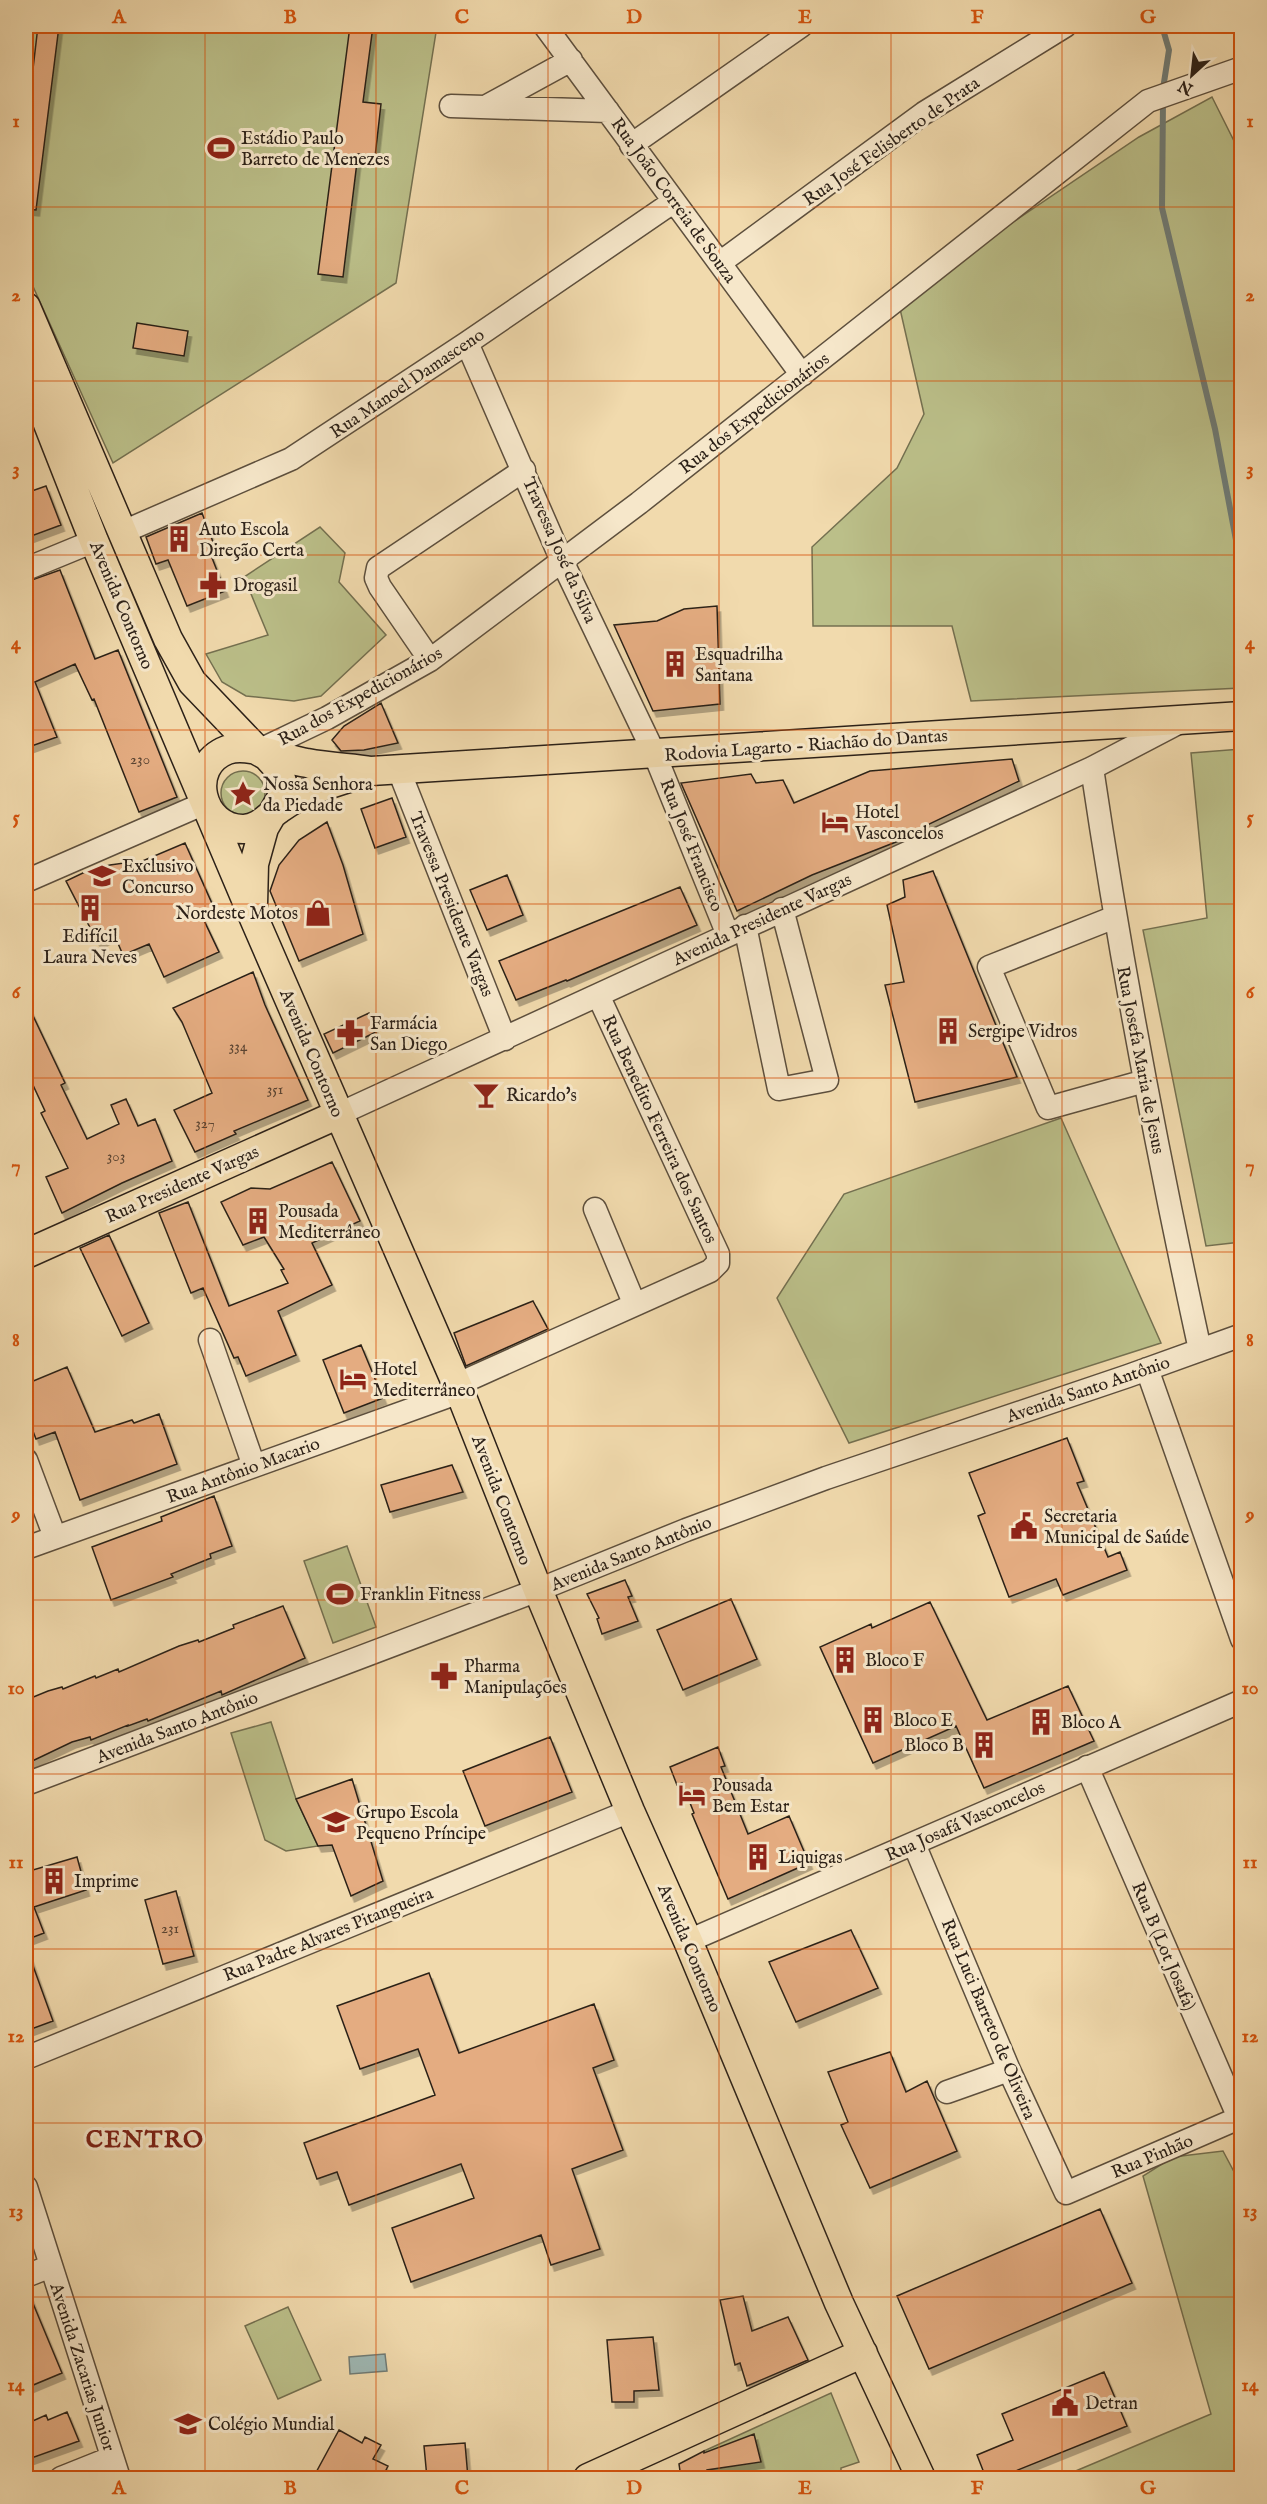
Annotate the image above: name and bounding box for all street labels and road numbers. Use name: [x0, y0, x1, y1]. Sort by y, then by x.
street label: Rua José Felisberto de Prata: [799, 72, 985, 212]
street label: Rua João Correia de Souza: [605, 114, 741, 288]
street label: Rua Manoel Damasceno: [326, 324, 490, 444]
street label: Rua dos Expedicionários: [675, 348, 835, 480]
street label: Travessa José da Silva: [516, 474, 601, 627]
street label: Avenida Contorno: [83, 537, 158, 674]
street label: Rua dos Expedicionários: [274, 642, 447, 752]
street label: Rodovia Lagarto - Riachão do Dantas: [664, 725, 949, 768]
street label: Rua José Francisco: [653, 776, 728, 916]
street label: Travessa Presidente Vargas: [403, 809, 498, 1000]
street label: Avenida Presidente Vargas: [669, 869, 856, 972]
street label: Rua Josefa Maria de Jesus: [1110, 964, 1169, 1156]
street label: Avenida Contorno: [273, 985, 348, 1122]
street label: Rua Benedito Ferreira dos Santos: [596, 1012, 722, 1247]
street label: Rua Presidente Vargas: [102, 1141, 263, 1230]
street label: Avenida Santo Antônio: [1003, 1352, 1174, 1430]
street label: Avenida Contorno: [465, 1431, 536, 1569]
street label: Rua Antônio Macario: [164, 1433, 324, 1510]
street label: Avenida Santo Antônio: [547, 1512, 716, 1598]
street label: Avenida Santo Antônio: [92, 1687, 262, 1770]
street label: Rua Josafá Vasconcelos: [882, 1777, 1049, 1868]
street label: Rua B (Lot Josafa): [1125, 1879, 1200, 2014]
street label: Avenida Contorno: [651, 1880, 726, 2017]
street label: Rua Padre Alvares Pitangueira: [220, 1883, 437, 1988]
street label: Rua Luci Barreto de Oliveira: [935, 1916, 1040, 2124]
street label: Rua Pinhão: [1108, 2130, 1197, 2185]
street label: Avenida Zacarias Junior: [43, 2279, 120, 2455]

